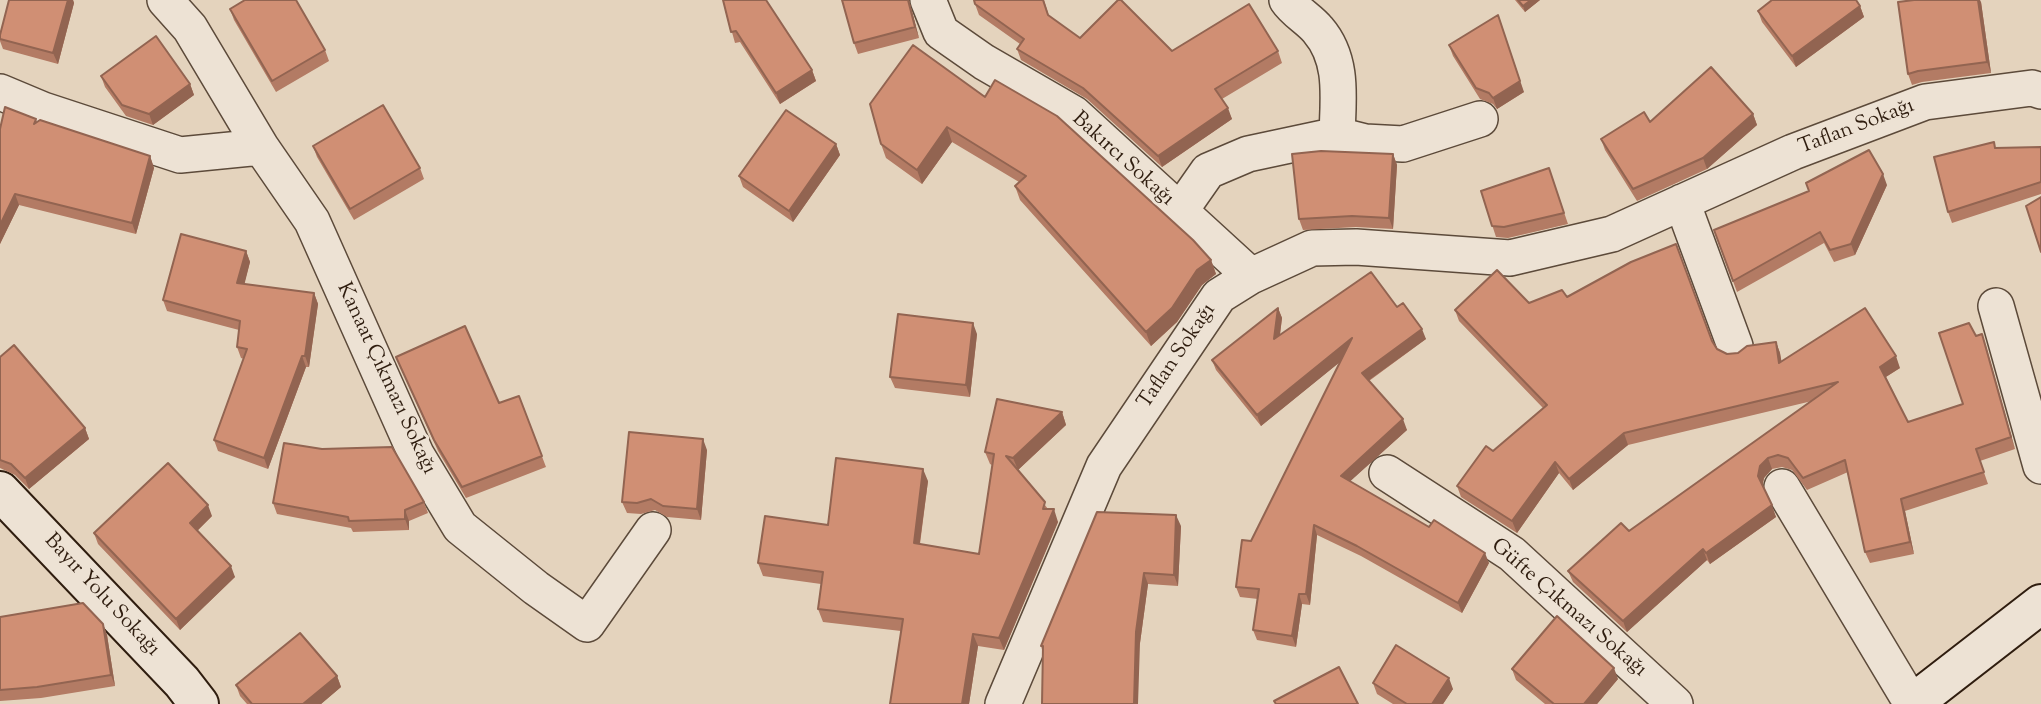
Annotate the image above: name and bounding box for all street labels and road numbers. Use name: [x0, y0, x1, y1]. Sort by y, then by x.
street label: Taflan Sokağı: [1796, 94, 1918, 162]
street label: Bakırcı Sokağı: [1066, 107, 1178, 213]
street label: Kanaat Çıkmazı Sokağı: [330, 279, 440, 479]
street label: Taflan Sokağı: [1134, 300, 1222, 414]
street label: Bayır Yolu Sokağı: [38, 529, 164, 663]
street label: Güfte Çıkmazı Sokağı: [1485, 534, 1651, 684]

